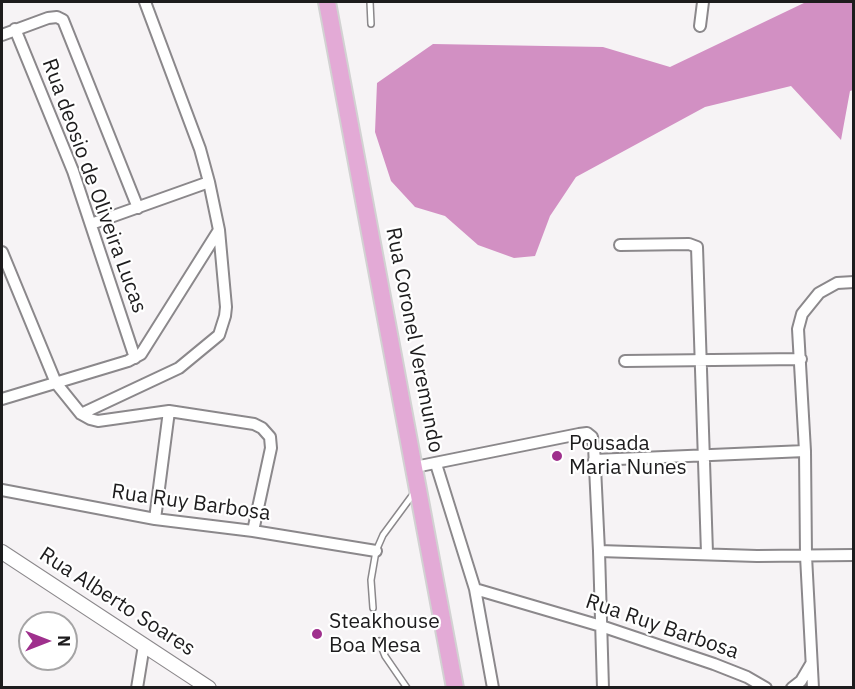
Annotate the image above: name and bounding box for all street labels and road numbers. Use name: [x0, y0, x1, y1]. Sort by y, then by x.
street label: Rua deosio de Oliveira Lucas: [36, 55, 152, 317]
street label: Rua Coronel Veremundo: [380, 225, 448, 455]
street label: Rua Ruy Barbosa: [110, 479, 272, 527]
street label: Rua Alberto Soares: [34, 542, 200, 662]
street label: Rua Ruy Barbosa: [582, 589, 742, 665]

